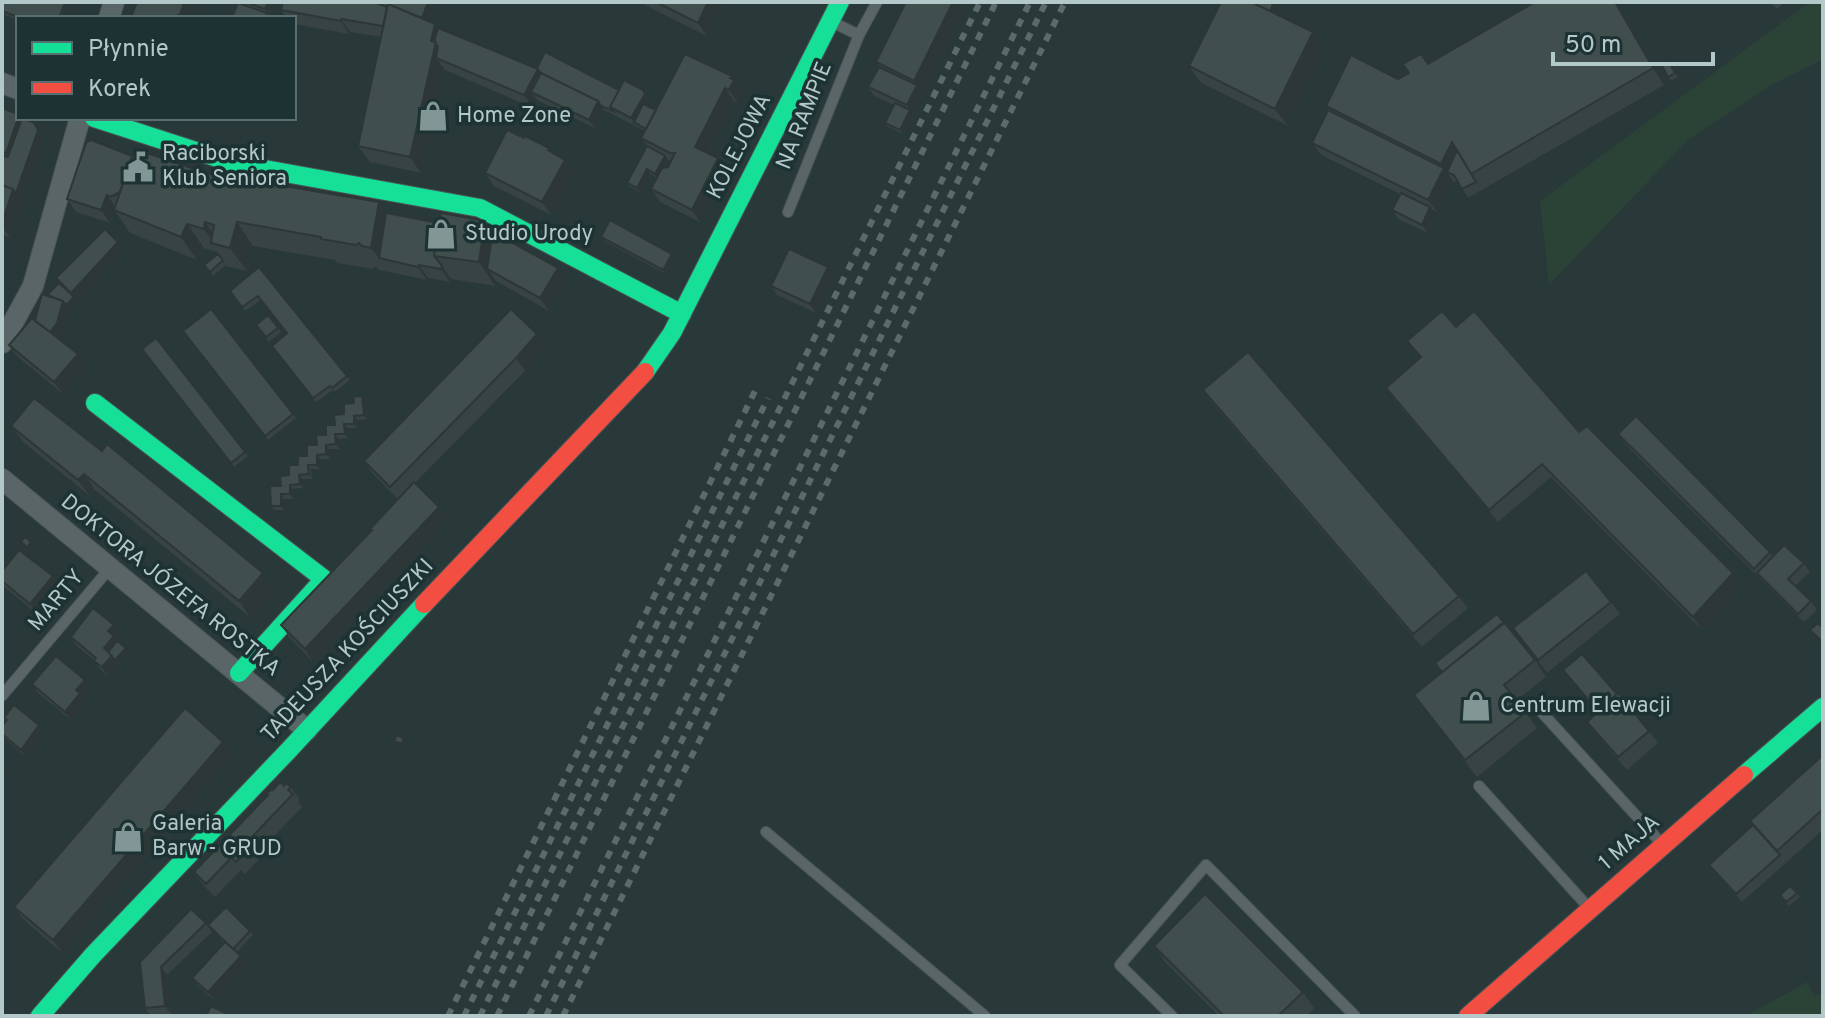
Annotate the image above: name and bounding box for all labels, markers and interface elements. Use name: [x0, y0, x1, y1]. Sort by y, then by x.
legend: [16, 16, 296, 120]
scale bar: [1553, 16, 1713, 66]
text: 50 m: [1565, 31, 1621, 61]
text: Płynnie: [88, 35, 169, 65]
street label: NA RAMPIE: [771, 58, 839, 174]
text: Korek: [88, 75, 151, 105]
street label: KOLEJOWA: [702, 90, 778, 204]
shop icon: Home Zone: [416, 99, 450, 133]
place label: Home Zone: [457, 103, 571, 130]
place label: Raciborski Klub Seniora: [162, 141, 287, 193]
public building icon: Raciborski Klub Seniora: [121, 150, 155, 184]
shop icon: Studio Urody: [424, 217, 458, 251]
place label: Studio Urody: [465, 221, 593, 248]
street label: DOKTORA JÓZEFA ROSTKA: [55, 487, 287, 683]
street label: TADEUSZA KOŚCIUSZKI: [254, 552, 440, 748]
street label: MARTY: [23, 564, 91, 638]
shop icon: Centrum Elewacji: [1459, 689, 1493, 723]
place label: Centrum Elewacji: [1500, 693, 1671, 720]
street label: 1 MAJA: [1594, 809, 1666, 877]
place label: Galeria Barw - GRUD: [152, 811, 282, 863]
shop icon: Galeria Barw - GRUD: [111, 820, 145, 854]

